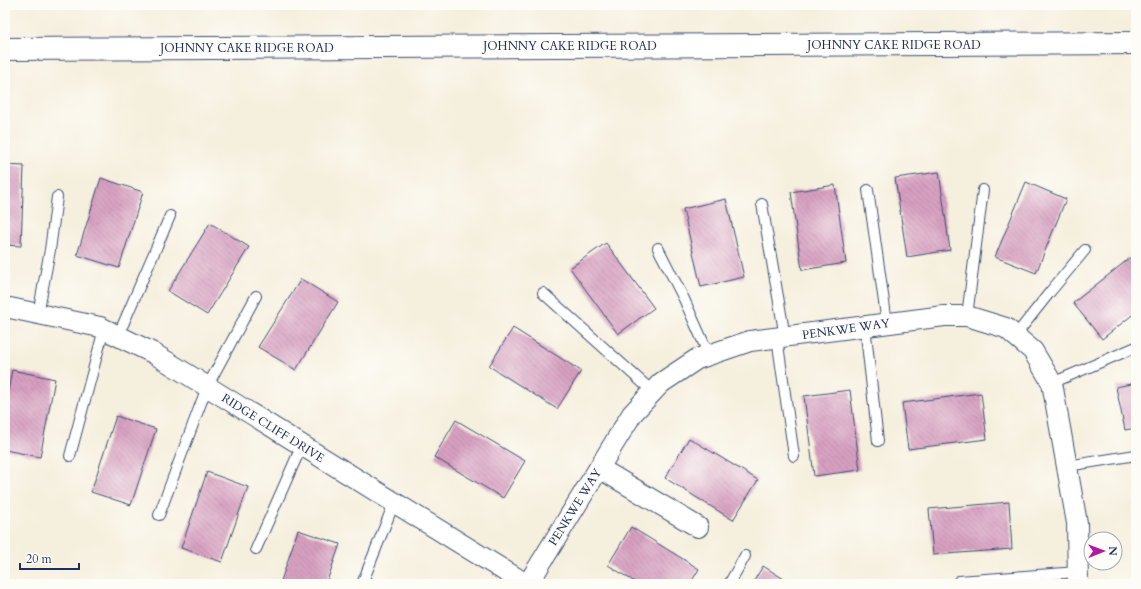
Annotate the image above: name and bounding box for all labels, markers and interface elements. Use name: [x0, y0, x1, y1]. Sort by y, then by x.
street label: JOHNNY CAKE RIDGE ROAD: [805, 37, 981, 53]
street label: JOHNNY CAKE RIDGE ROAD: [481, 38, 657, 54]
street label: JOHNNY CAKE RIDGE ROAD: [158, 40, 334, 56]
street label: PENKWE WAY: [801, 315, 891, 343]
street label: RIDGE CLIFF DRIVE: [219, 390, 327, 466]
street label: PENKWE WAY: [545, 465, 605, 549]
north arrow: [1083, 531, 1123, 571]
scale bar: [20, 545, 79, 571]
text: N: [1105, 546, 1120, 556]
text: 20 m: [26, 551, 53, 567]

